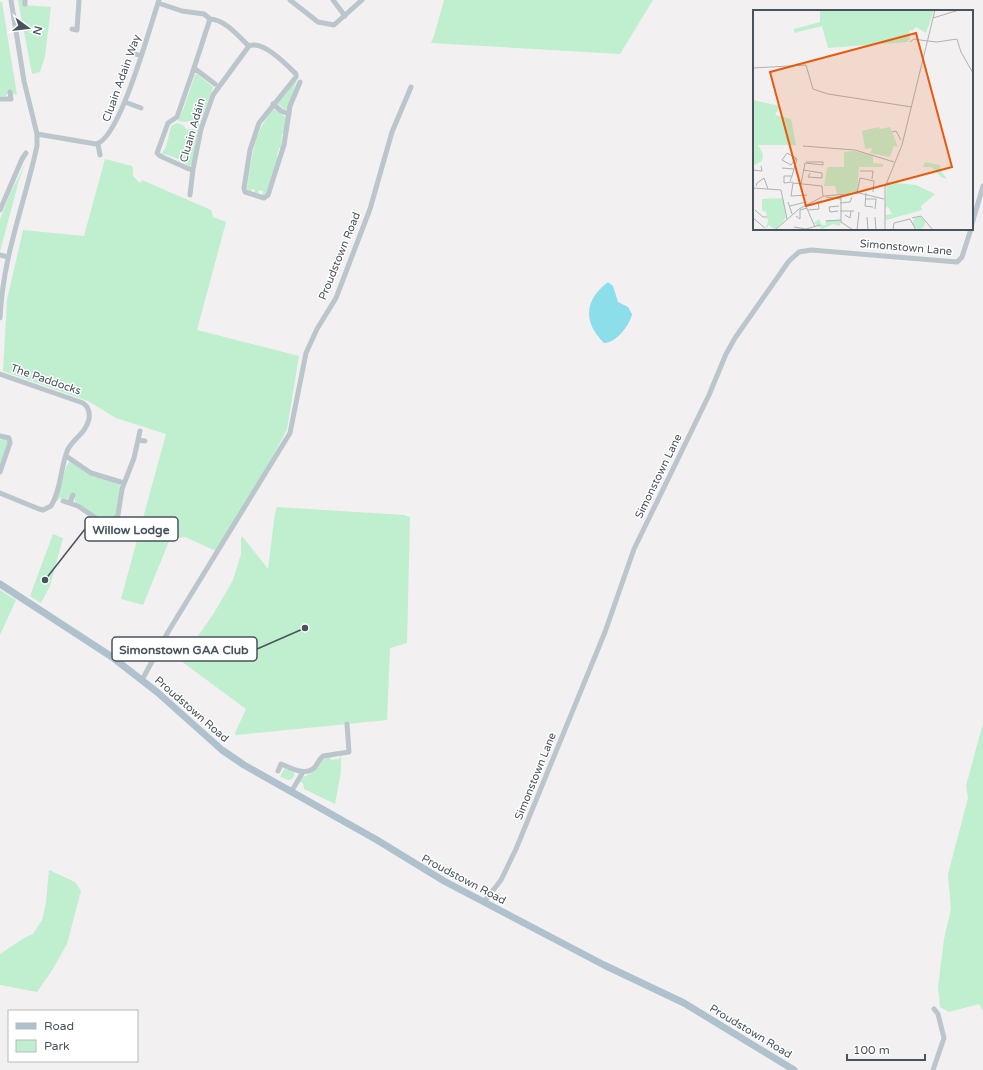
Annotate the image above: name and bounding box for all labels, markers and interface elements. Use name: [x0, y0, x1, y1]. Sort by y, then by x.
north arrow: [8, 8, 48, 48]
inset map: [753, 10, 973, 230]
text: N: [30, 25, 45, 36]
street label: Cluain Adain Way: [100, 33, 143, 123]
street label: Cluain Adáin: [177, 97, 208, 164]
street label: Proudstown Road: [316, 210, 363, 302]
street label: Simonstown Lane: [859, 237, 953, 258]
street label: The Paddocks: [9, 361, 83, 398]
street label: Simonstown Lane: [632, 432, 685, 521]
callout: Willow Lodge: [85, 517, 178, 541]
text: Willow Lodge: [93, 523, 170, 538]
callout: Simonstown GAA Club: [112, 637, 257, 661]
text: Simonstown GAA Club: [119, 643, 249, 657]
street label: Proudstown Road: [152, 674, 231, 745]
street label: Simonstown Lane: [512, 731, 559, 822]
street label: Proudstown Road: [419, 852, 508, 907]
street label: Proudstown Road: [707, 1002, 794, 1061]
legend: [8, 1010, 138, 1062]
text: Road: [44, 1019, 74, 1033]
scale bar: [847, 1036, 925, 1062]
text: Park: [44, 1039, 70, 1053]
text: 100 m: [853, 1043, 890, 1057]

